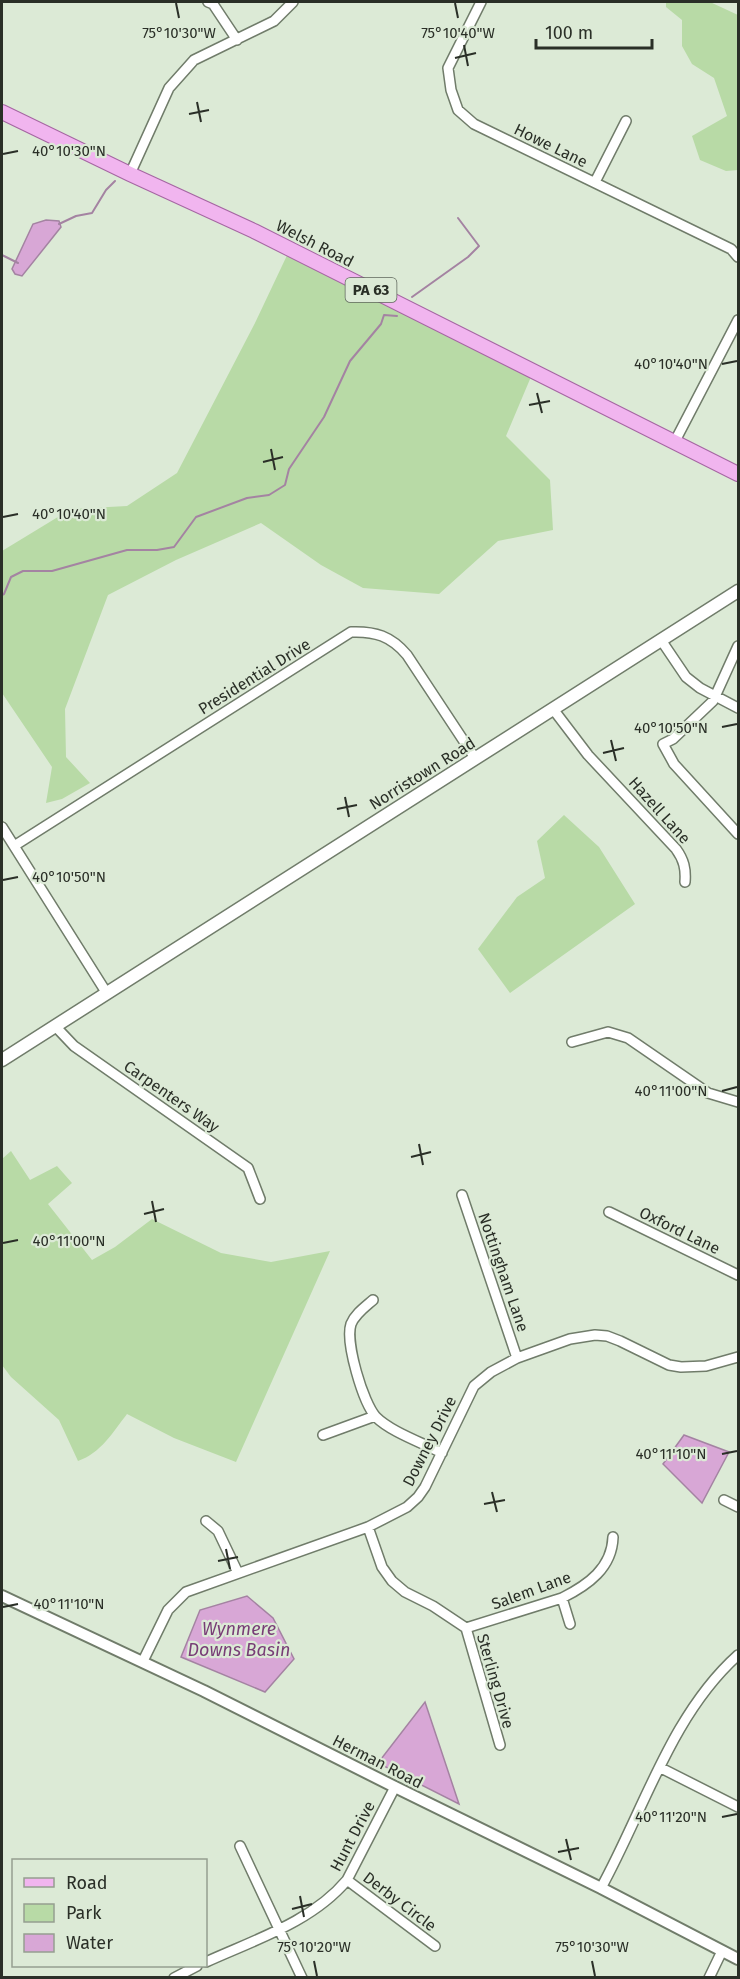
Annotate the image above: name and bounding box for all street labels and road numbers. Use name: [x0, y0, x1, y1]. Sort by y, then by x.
street label: Howe Lane: [511, 120, 591, 171]
street label: Welsh Road: [273, 216, 357, 271]
road number: PA 63: [346, 278, 397, 302]
street label: Presidential Drive: [195, 634, 314, 718]
street label: Norristown Road: [366, 733, 479, 814]
street label: Hazell Lane: [625, 773, 695, 848]
street label: Carpenters Way: [120, 1056, 223, 1136]
street label: Oxford Lane: [636, 1203, 723, 1258]
street label: Nottingham Lane: [474, 1210, 533, 1334]
street label: Downey Drive: [399, 1393, 460, 1490]
street label: Salem Lane: [489, 1567, 573, 1614]
street label: Sterling Drive: [473, 1632, 518, 1731]
street label: Herman Road: [329, 1731, 426, 1792]
street label: Hunt Drive: [326, 1798, 379, 1875]
street label: Derby Circle: [359, 1868, 440, 1935]

